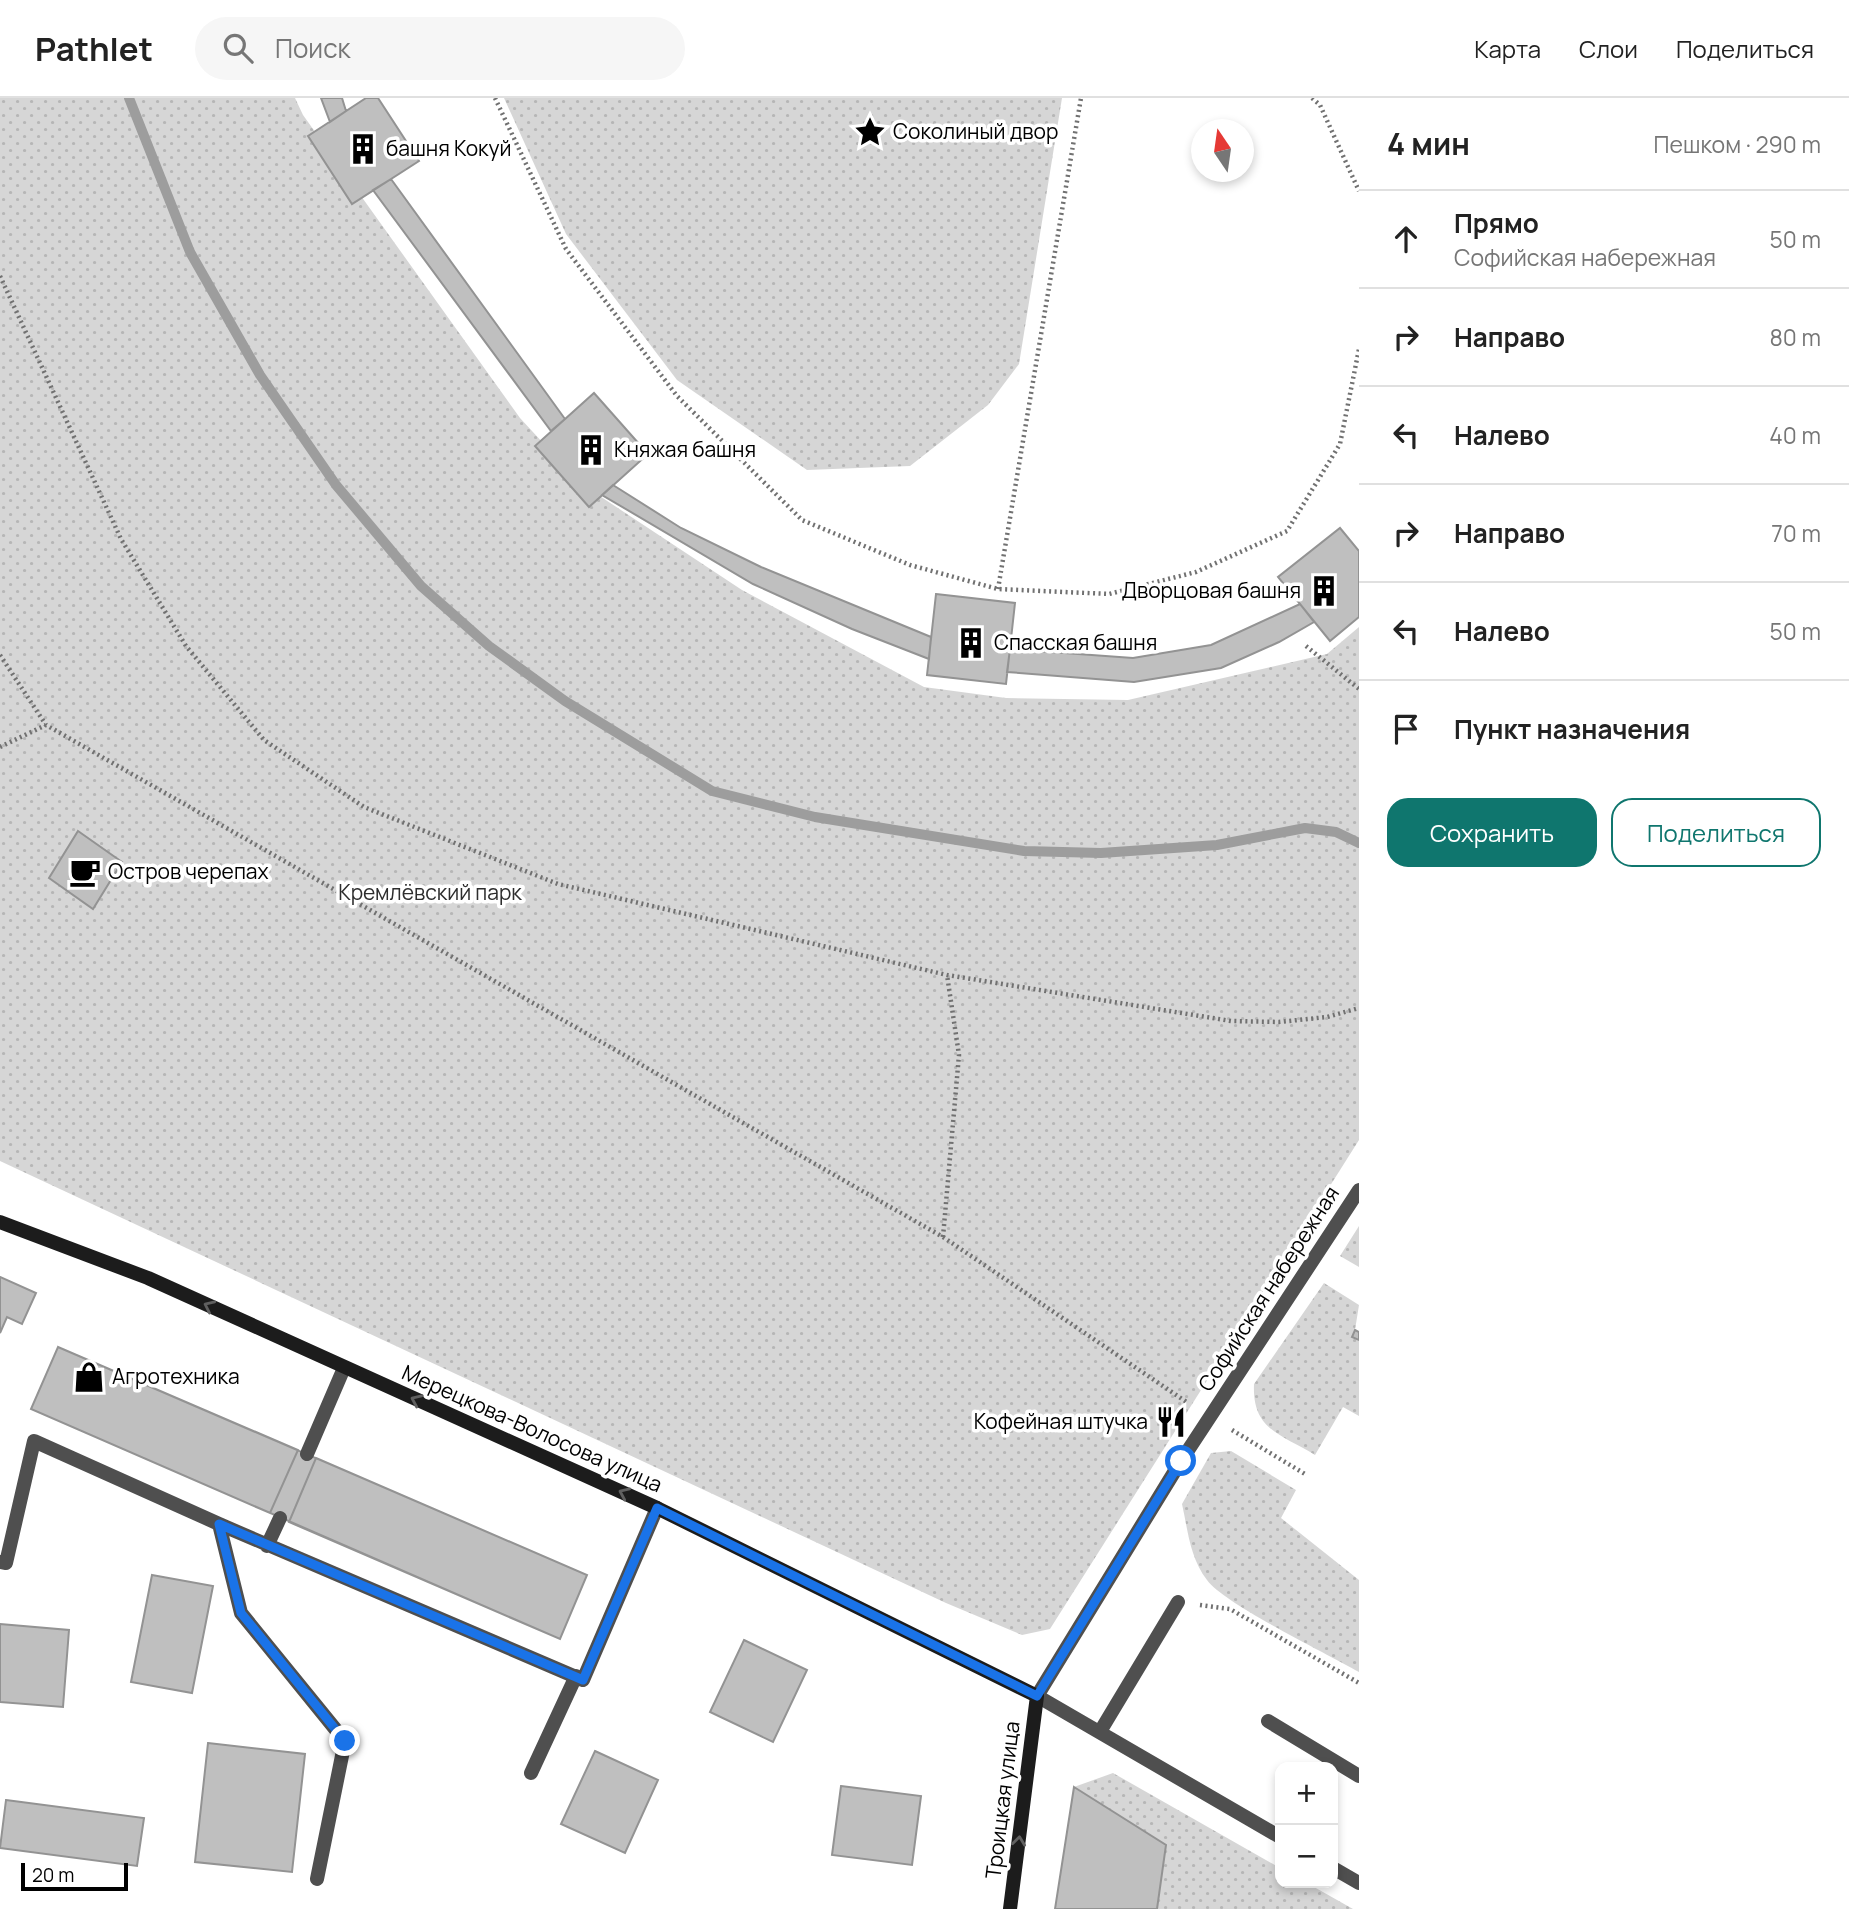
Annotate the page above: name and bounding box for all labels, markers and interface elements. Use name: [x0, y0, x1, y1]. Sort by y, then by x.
search box: [195, 17, 685, 80]
text: Pathlet: [35, 26, 153, 71]
icon: search: [219, 29, 257, 67]
text: Поиск: [275, 30, 350, 66]
text: Карта: [1474, 32, 1541, 65]
text: Слои: [1579, 32, 1638, 65]
text: Поделиться: [1676, 32, 1814, 65]
place icon: Соколиный двор: [853, 115, 887, 149]
place label: Соколиный двор: [893, 117, 1058, 145]
north arrow: [1191, 119, 1254, 182]
text: 4 мин: [1387, 123, 1470, 164]
text: Пешком · 290 m: [1654, 128, 1821, 160]
building icon: башня Кокуй: [346, 132, 380, 166]
place label: башня Кокуй: [386, 134, 512, 162]
text: Прямо: [1454, 205, 1539, 241]
icon: ahead: [1387, 220, 1425, 258]
text: 50 m: [1770, 223, 1821, 255]
text: Софийская набережная: [1454, 241, 1716, 273]
icon: right: [1387, 318, 1425, 356]
text: Направо: [1454, 319, 1565, 355]
text: 80 m: [1770, 321, 1821, 353]
icon: left: [1387, 416, 1425, 454]
text: Налево: [1454, 417, 1550, 453]
text: 40 m: [1769, 419, 1821, 451]
building icon: Княжая башня: [574, 433, 608, 467]
place label: Княжая башня: [614, 435, 756, 463]
icon: right: [1387, 514, 1425, 552]
text: Направо: [1454, 515, 1565, 551]
text: 70 m: [1771, 517, 1821, 549]
building icon: Дворцовая башня: [1307, 574, 1341, 608]
place label: Дворцовая башня: [1121, 576, 1301, 604]
icon: left: [1387, 612, 1425, 650]
text: Налево: [1454, 613, 1550, 649]
text: 50 m: [1770, 615, 1821, 647]
building icon: Спасская башня: [954, 626, 988, 660]
place label: Спасская башня: [994, 628, 1157, 656]
icon: arrive: [1387, 710, 1425, 748]
text: Пункт назначения: [1454, 711, 1690, 747]
button: Сохранить: [1387, 798, 1597, 867]
button: Поделиться: [1611, 798, 1821, 867]
cafe icon: Остров черепах: [68, 855, 102, 889]
place label: Остров черепах: [108, 857, 269, 885]
park label: Кремлёвский парк: [338, 878, 522, 906]
street label: Софийская набережная: [1191, 1181, 1345, 1396]
one-way arrow: [204, 1300, 216, 1314]
street label: Мерецкова-Волосова улица: [398, 1358, 667, 1498]
shop icon: Агротехника: [72, 1360, 106, 1394]
place label: Агротехника: [112, 1362, 240, 1390]
one-way arrow: [411, 1394, 423, 1408]
restaurant icon: Кофейная штучка: [1154, 1405, 1188, 1439]
place label: Кофейная штучка: [974, 1407, 1148, 1435]
route start: [1165, 1445, 1196, 1476]
one-way arrow: [619, 1487, 631, 1501]
street label: Троицкая улица: [978, 1720, 1026, 1880]
route end: [329, 1725, 360, 1756]
map controls: [1275, 1762, 1338, 1888]
button: +: [1275, 1762, 1338, 1825]
button: −: [1275, 1825, 1338, 1888]
one-way arrow: [1011, 1835, 1026, 1847]
scale bar: [21, 1860, 128, 1892]
text: 20 m: [32, 1862, 74, 1888]

